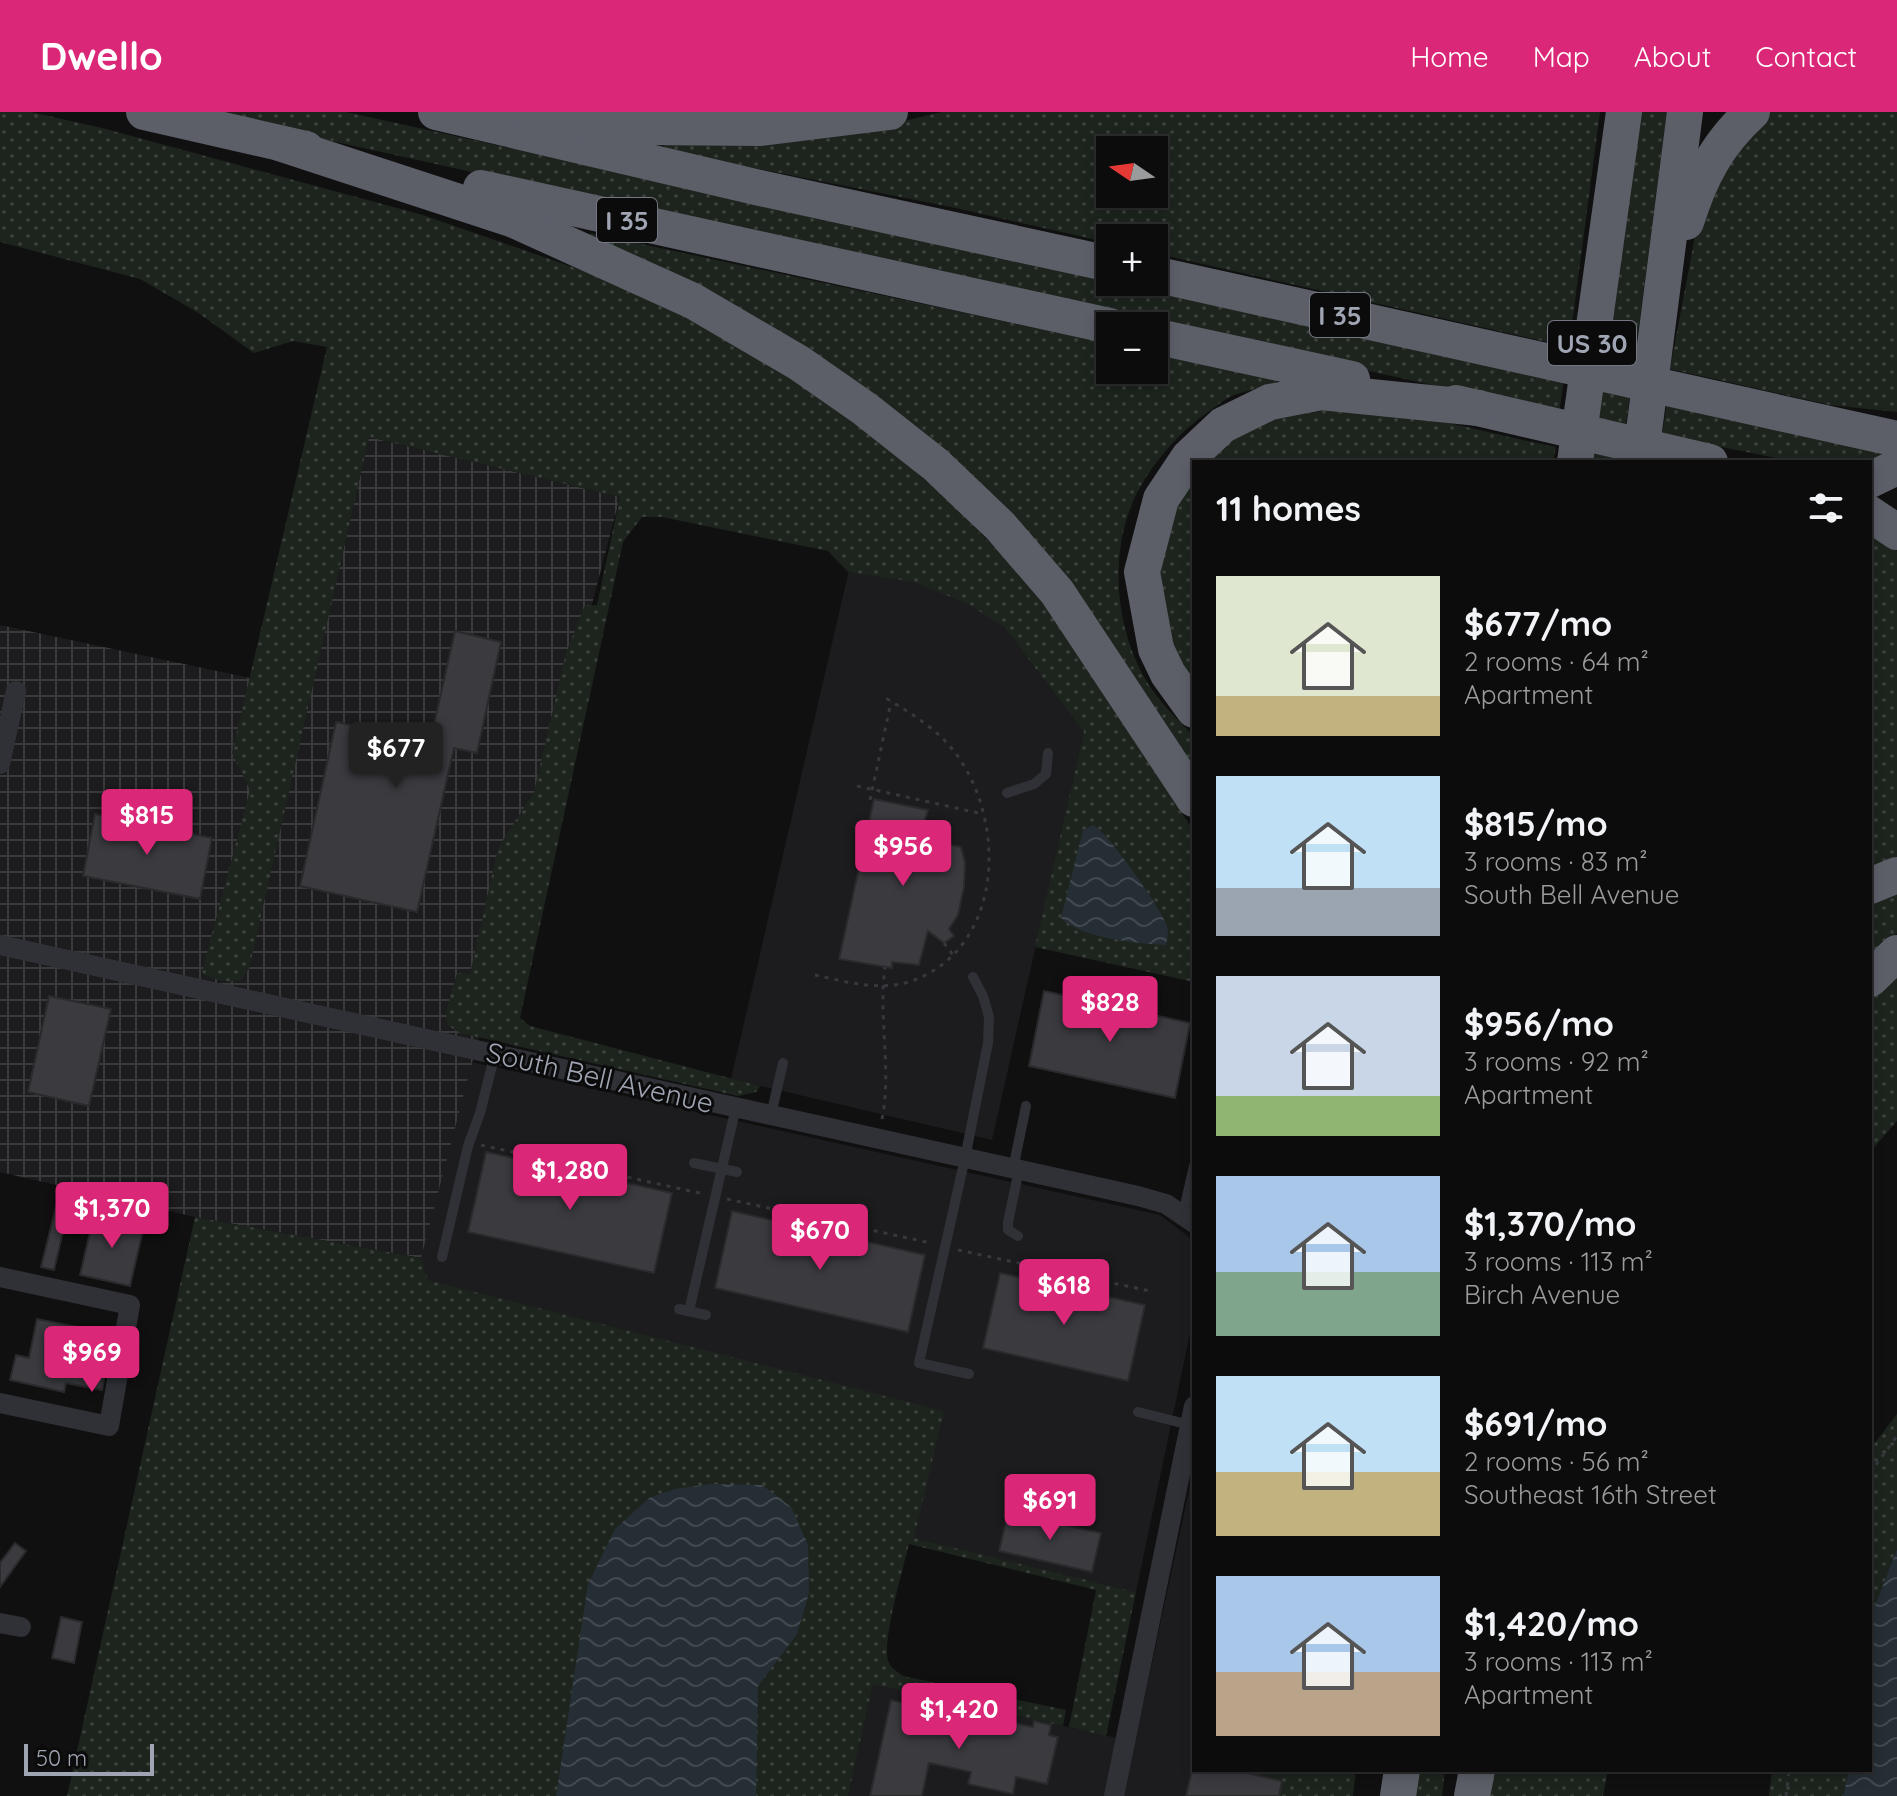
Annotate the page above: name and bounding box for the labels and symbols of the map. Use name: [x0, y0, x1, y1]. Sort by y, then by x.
north arrow: [1096, 136, 1168, 208]
road number: I 35: [597, 198, 657, 242]
road number: I 35: [1310, 293, 1370, 337]
road number: US 30: [1548, 321, 1636, 365]
pin: $677: [349, 722, 443, 790]
pin: $815: [100, 789, 194, 857]
pin: $956: [856, 820, 950, 888]
pin: $828: [1063, 976, 1157, 1044]
street label: South Bell Avenue: [483, 1034, 717, 1120]
pin: $1,280: [505, 1144, 635, 1212]
pin: $1,370: [47, 1182, 177, 1250]
pin: $670: [773, 1204, 867, 1272]
pin: $618: [1017, 1259, 1111, 1327]
pin: $969: [45, 1326, 139, 1394]
pin: $691: [1003, 1474, 1097, 1542]
pin: $1,420: [894, 1683, 1024, 1751]
scale bar: [24, 1740, 154, 1776]

